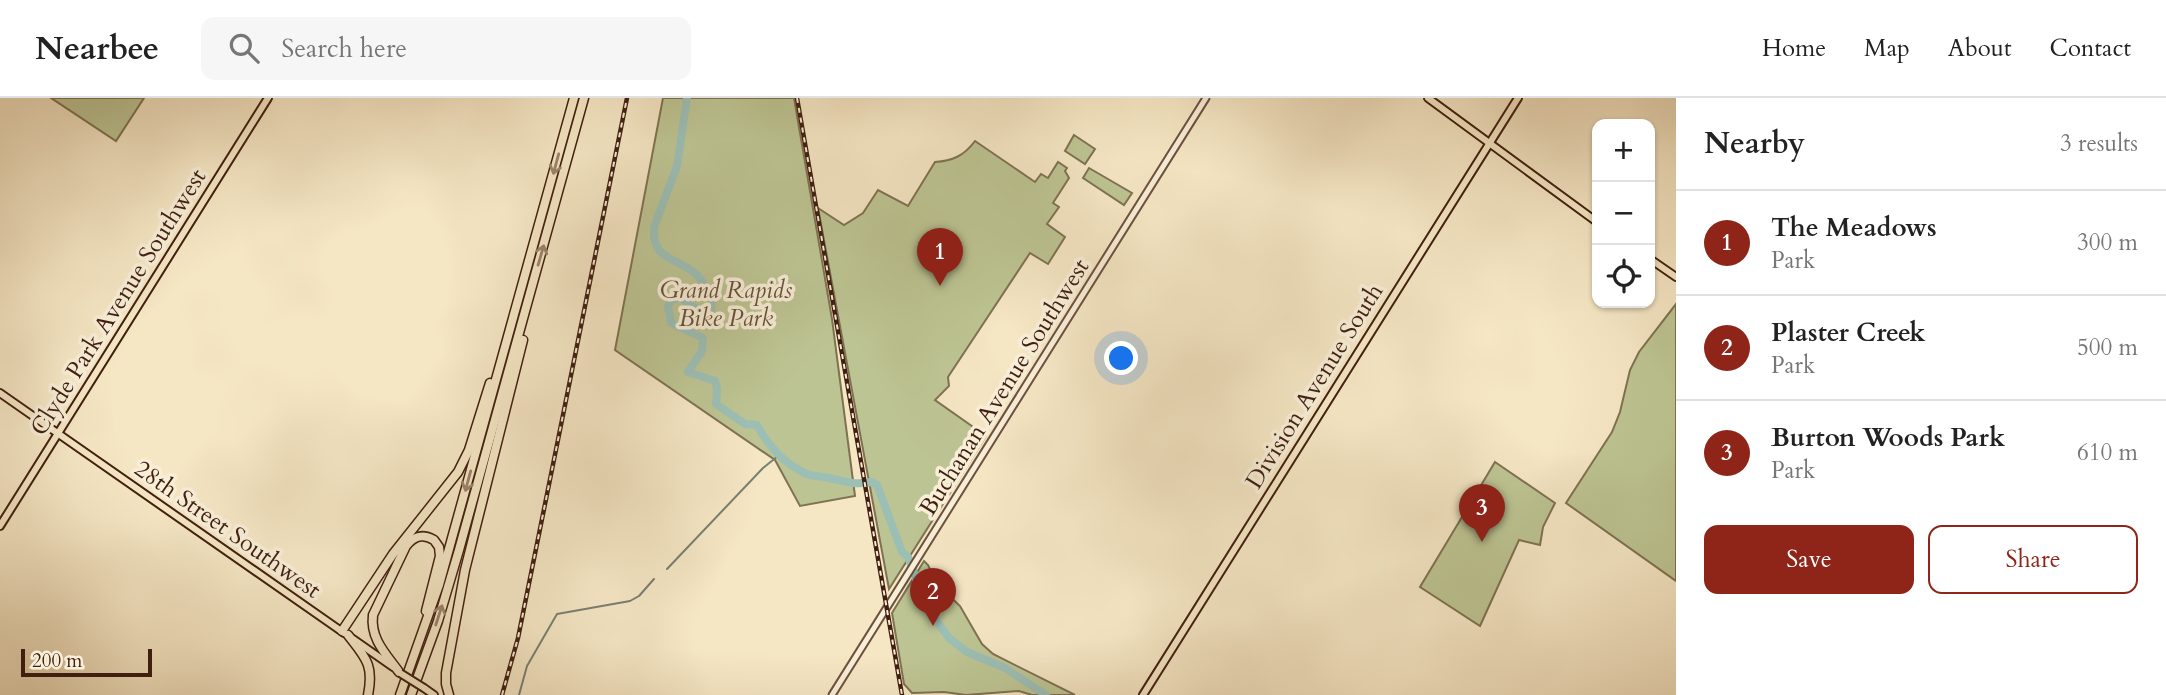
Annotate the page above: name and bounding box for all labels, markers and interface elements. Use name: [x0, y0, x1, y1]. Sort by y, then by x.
search box: [201, 17, 691, 80]
text: Nearbee: [35, 26, 159, 71]
icon: search: [225, 29, 263, 67]
text: Search here: [281, 31, 407, 66]
text: Home: [1762, 32, 1826, 65]
text: Map: [1864, 32, 1910, 65]
text: About: [1948, 32, 2012, 65]
text: Contact: [2050, 32, 2131, 65]
map controls: [1592, 119, 1655, 308]
button: +: [1592, 119, 1655, 182]
text: Nearby: [1704, 123, 1805, 164]
text: 3 results: [2060, 128, 2138, 159]
one-way arrow: [549, 152, 562, 175]
street label: Clyde Park Avenue Southwest: [23, 162, 214, 442]
button: −: [1592, 182, 1655, 245]
text: The Meadows: [1771, 210, 1937, 245]
text: 1: [1721, 227, 1733, 258]
text: 300 m: [2077, 227, 2138, 258]
pin: 1: [917, 228, 963, 286]
one-way arrow: [535, 244, 548, 267]
button: locate: [1592, 245, 1655, 308]
text: Park: [1771, 245, 1815, 276]
street label: Buchanan Avenue Southwest: [912, 252, 1097, 522]
park label: Grand Rapids Bike Park: [660, 274, 792, 335]
street label: Division Avenue South: [1238, 277, 1391, 495]
text: Plaster Creek: [1771, 315, 1926, 350]
text: 2: [1721, 332, 1733, 363]
text: 500 m: [2077, 332, 2138, 363]
your location: [1104, 341, 1138, 375]
text: Park: [1771, 350, 1815, 381]
text: Burton Woods Park: [1771, 420, 2005, 455]
text: 3: [1721, 437, 1733, 468]
text: 610 m: [2077, 437, 2138, 468]
street label: 28th Street Southwest: [128, 453, 328, 606]
text: Park: [1771, 455, 1815, 486]
one-way arrow: [461, 470, 474, 492]
pin: 3: [1459, 484, 1505, 542]
button: Save: [1704, 525, 1914, 594]
button: Share: [1928, 525, 2138, 594]
pin: 2: [910, 568, 956, 626]
one-way arrow: [434, 605, 446, 627]
scale bar: [21, 646, 152, 678]
text: 200 m: [32, 648, 82, 674]

